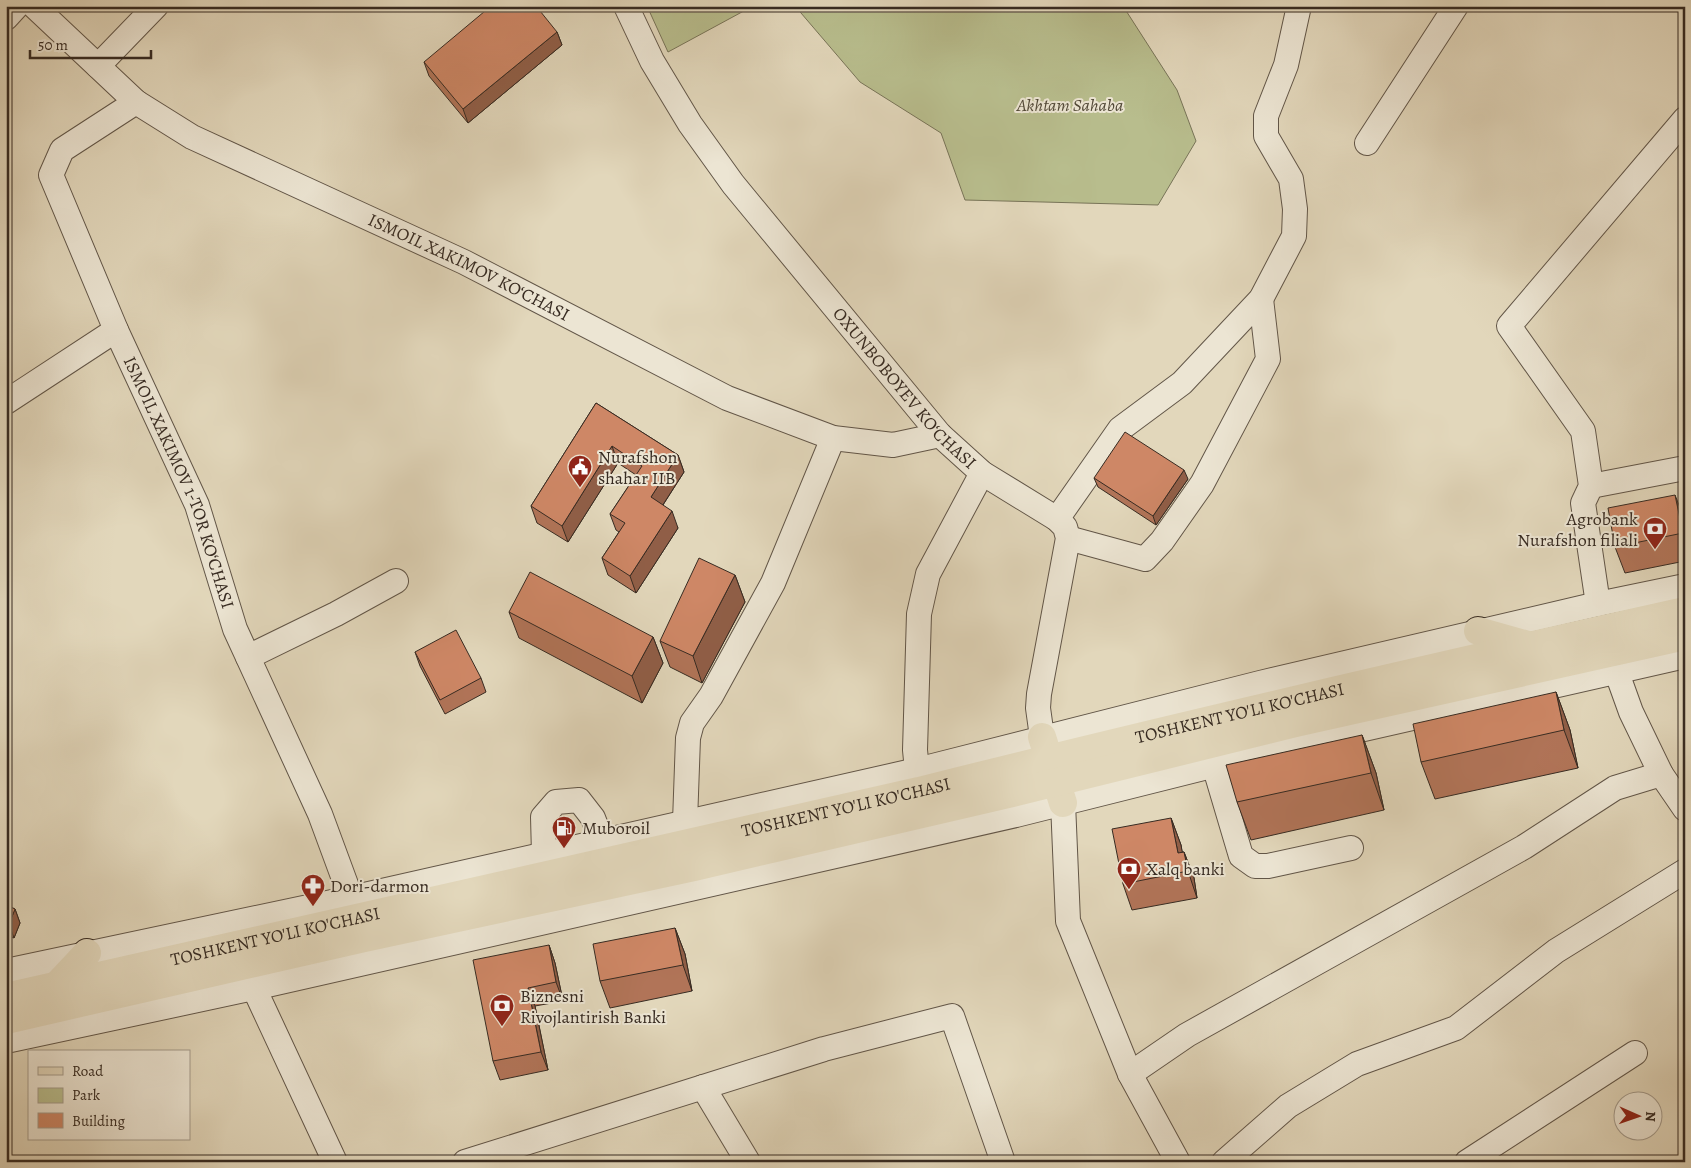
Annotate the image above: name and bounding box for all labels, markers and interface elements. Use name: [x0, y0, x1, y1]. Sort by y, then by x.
scale bar: [30, 28, 151, 60]
text: 50 m: [38, 35, 68, 55]
park label: Akhtam Sahaba: [1016, 93, 1123, 117]
street label: ISMOIL XAKIMOV KO‘CHASI: [364, 208, 574, 327]
street label: OXUNBOBOYEV KO‘CHASI: [827, 302, 982, 474]
street label: ISMOIL XAKIMOV 1-TOR KO‘CHASI: [118, 353, 240, 611]
place label: Nurafshon shahar IIB: [598, 445, 678, 490]
public building icon: Nurafshon shahar IIB: [567, 454, 593, 488]
place label: Agrobank Nurafshon filiali: [1517, 507, 1638, 552]
bank icon: Agrobank Nurafshon filiali: [1642, 516, 1668, 550]
street label: TOSHKENT YO'LI KO'CHASI: [1133, 677, 1346, 749]
street label: TOSHKENT YO'LI KO'CHASI: [739, 772, 953, 843]
fuel station icon: Muboroil: [551, 815, 577, 849]
place label: Muboroil: [582, 816, 650, 840]
bank icon: Xalq banki: [1116, 856, 1142, 890]
place label: Xalq banki: [1146, 857, 1225, 881]
pharmacy icon: Dori-darmon: [300, 873, 326, 907]
place label: Dori-darmon: [330, 874, 429, 898]
street label: TOSHKENT YO'LI KO'CHASI: [168, 901, 382, 971]
place label: Biznesni Rivojlantirish Banki: [520, 984, 666, 1029]
bank icon: Biznesni Rivojlantirish Banki: [489, 993, 515, 1027]
legend: [28, 1050, 190, 1140]
text: Road: [72, 1061, 104, 1081]
text: Park: [72, 1085, 101, 1105]
north arrow: [1614, 1090, 1664, 1140]
text: Building: [72, 1111, 125, 1131]
text: N: [1641, 1111, 1660, 1122]

